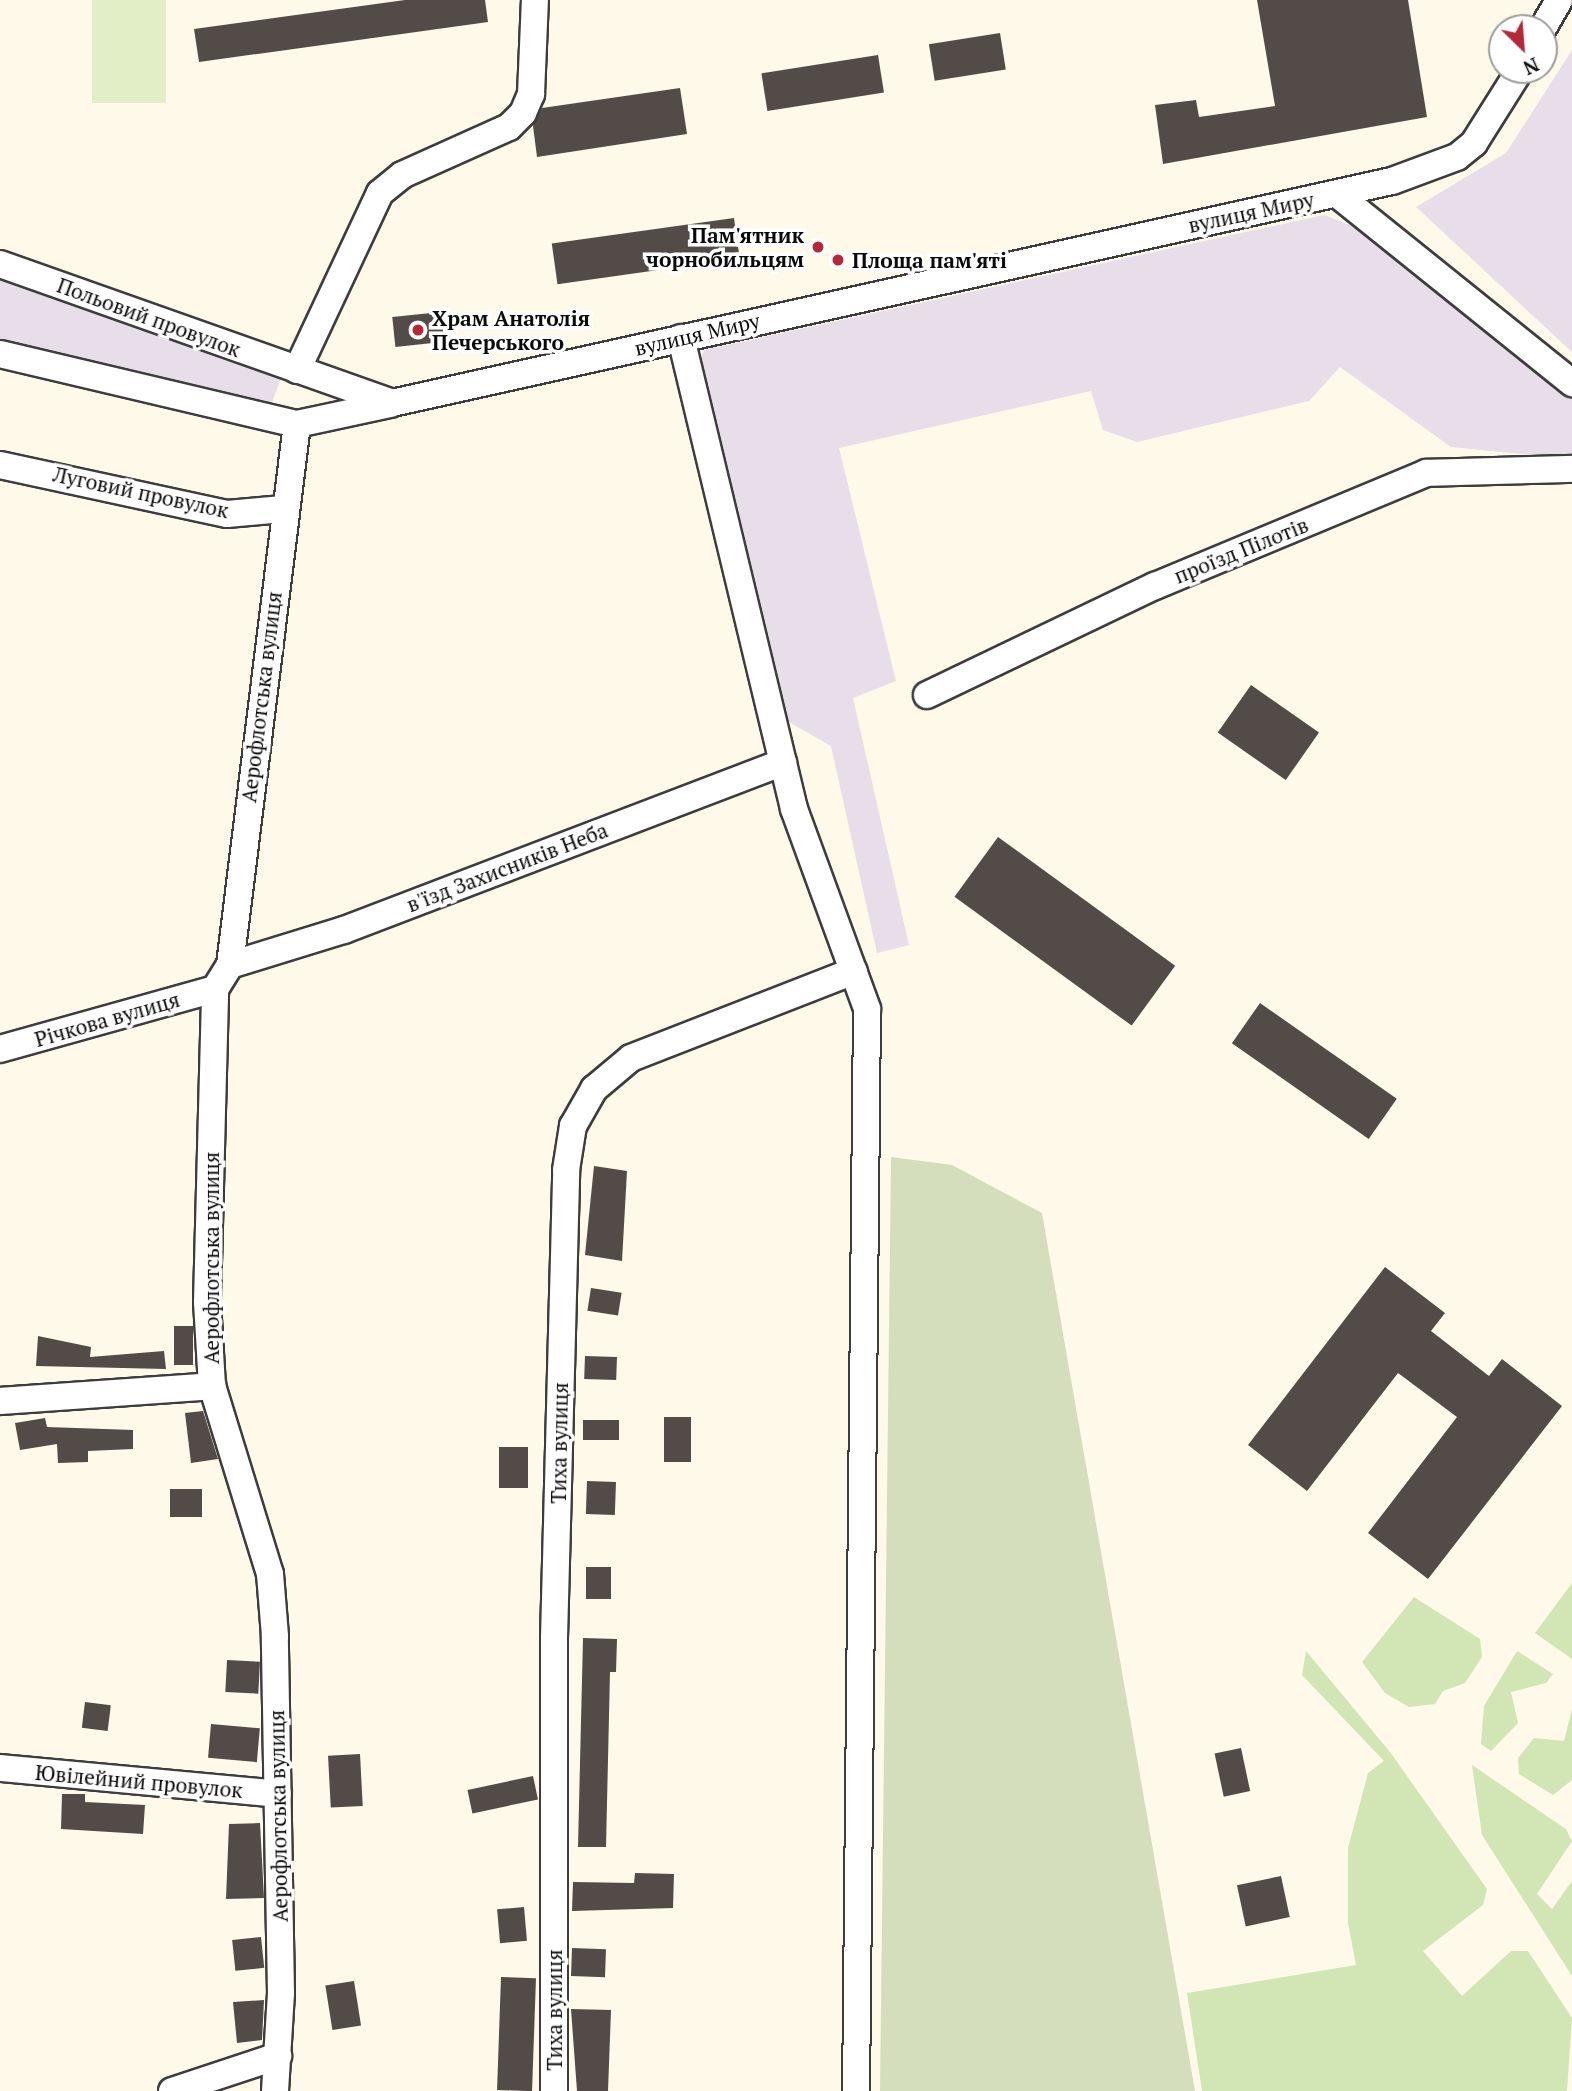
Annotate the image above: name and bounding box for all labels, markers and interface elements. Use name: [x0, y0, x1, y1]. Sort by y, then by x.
north arrow: [1488, 14, 1558, 84]
text: N: [1519, 52, 1543, 81]
street label: вулиця Миру: [1186, 186, 1316, 238]
place label: Пам'ятник чорнобильцям: [646, 222, 804, 272]
marker: Пам'ятник чорнобильцям: [810, 239, 826, 255]
place label: Площа пам'яті: [852, 247, 1007, 273]
marker: Площа пам'яті: [830, 252, 846, 268]
street label: Польовий провулок: [54, 272, 244, 362]
place label: Храм Анатолія Печерського: [432, 305, 590, 355]
street label: вулиця Миру: [632, 307, 762, 361]
marker: Храм Анатолія Печерського: [410, 322, 426, 338]
street label: Луговий провулок: [51, 461, 231, 523]
street label: проїзд Пілотів: [1170, 512, 1312, 588]
street label: Аерофлотська вулиця: [236, 590, 286, 804]
street label: в'їзд Захисників Неба: [403, 817, 611, 917]
street label: Річкова вулиця: [32, 986, 182, 1052]
street label: Аерофлотська вулиця: [198, 1152, 224, 1364]
street label: Тиха вулиця: [545, 1382, 573, 1504]
street label: Аерофлотська вулиця: [264, 1710, 292, 1922]
street label: Ювілейний провулок: [34, 1759, 244, 1803]
street label: Тиха вулиця: [541, 1949, 567, 2071]

